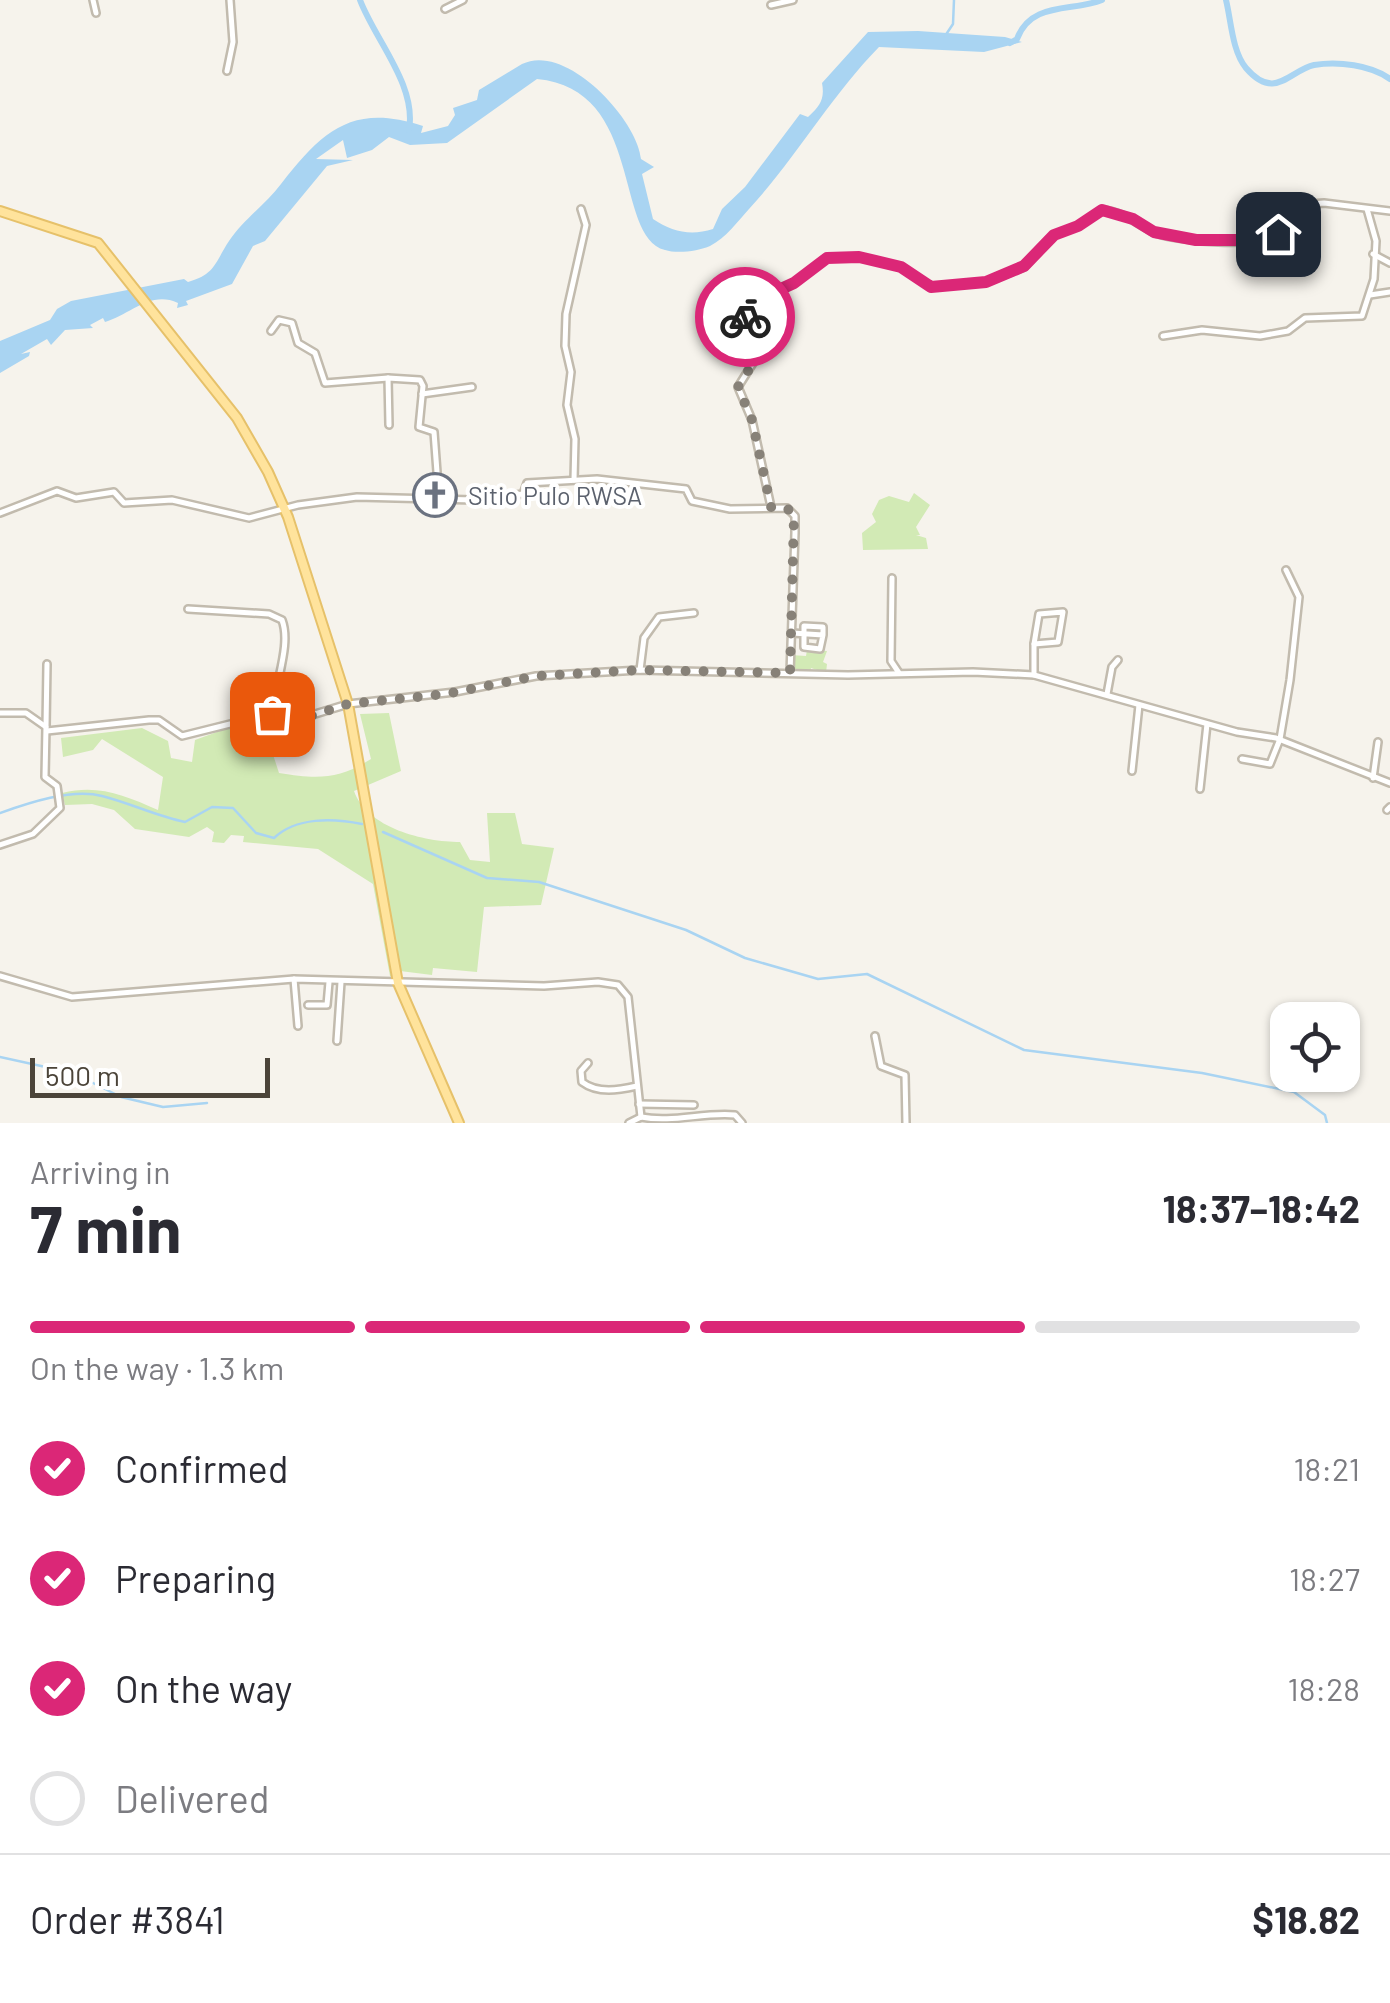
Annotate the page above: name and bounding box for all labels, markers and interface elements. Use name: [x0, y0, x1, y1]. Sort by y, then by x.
pin: [1236, 192, 1321, 277]
icon: home: [1251, 207, 1306, 262]
courier: [695, 267, 795, 367]
icon: bike: [718, 290, 773, 345]
church icon: Sitio Pulo RWSA: [412, 472, 458, 518]
place label: Sitio Pulo RWSA: [468, 480, 642, 510]
pin: [230, 672, 315, 757]
icon: bag: [245, 687, 300, 742]
map controls: [1270, 1002, 1360, 1092]
button: locate: [1270, 1002, 1360, 1092]
scale bar: [30, 1053, 270, 1098]
text: 500 m: [45, 1058, 120, 1092]
text: Arriving in: [30, 1152, 170, 1190]
text: 18:37–18:42: [1163, 1185, 1360, 1231]
text: 7 min: [30, 1188, 182, 1266]
text: On the way · 1.3 km: [30, 1348, 284, 1386]
icon: check: [30, 1441, 85, 1496]
text: Confirmed: [115, 1445, 288, 1491]
text: 18:21: [1293, 1449, 1360, 1487]
icon: check: [30, 1551, 85, 1606]
text: Preparing: [115, 1555, 276, 1601]
text: 18:27: [1289, 1559, 1360, 1597]
icon: check: [30, 1661, 85, 1716]
text: On the way: [115, 1665, 292, 1711]
text: 18:28: [1287, 1669, 1360, 1707]
text: Delivered: [115, 1775, 269, 1821]
text: Order #3841: [30, 1896, 225, 1942]
text: $18.82: [1252, 1896, 1360, 1942]

